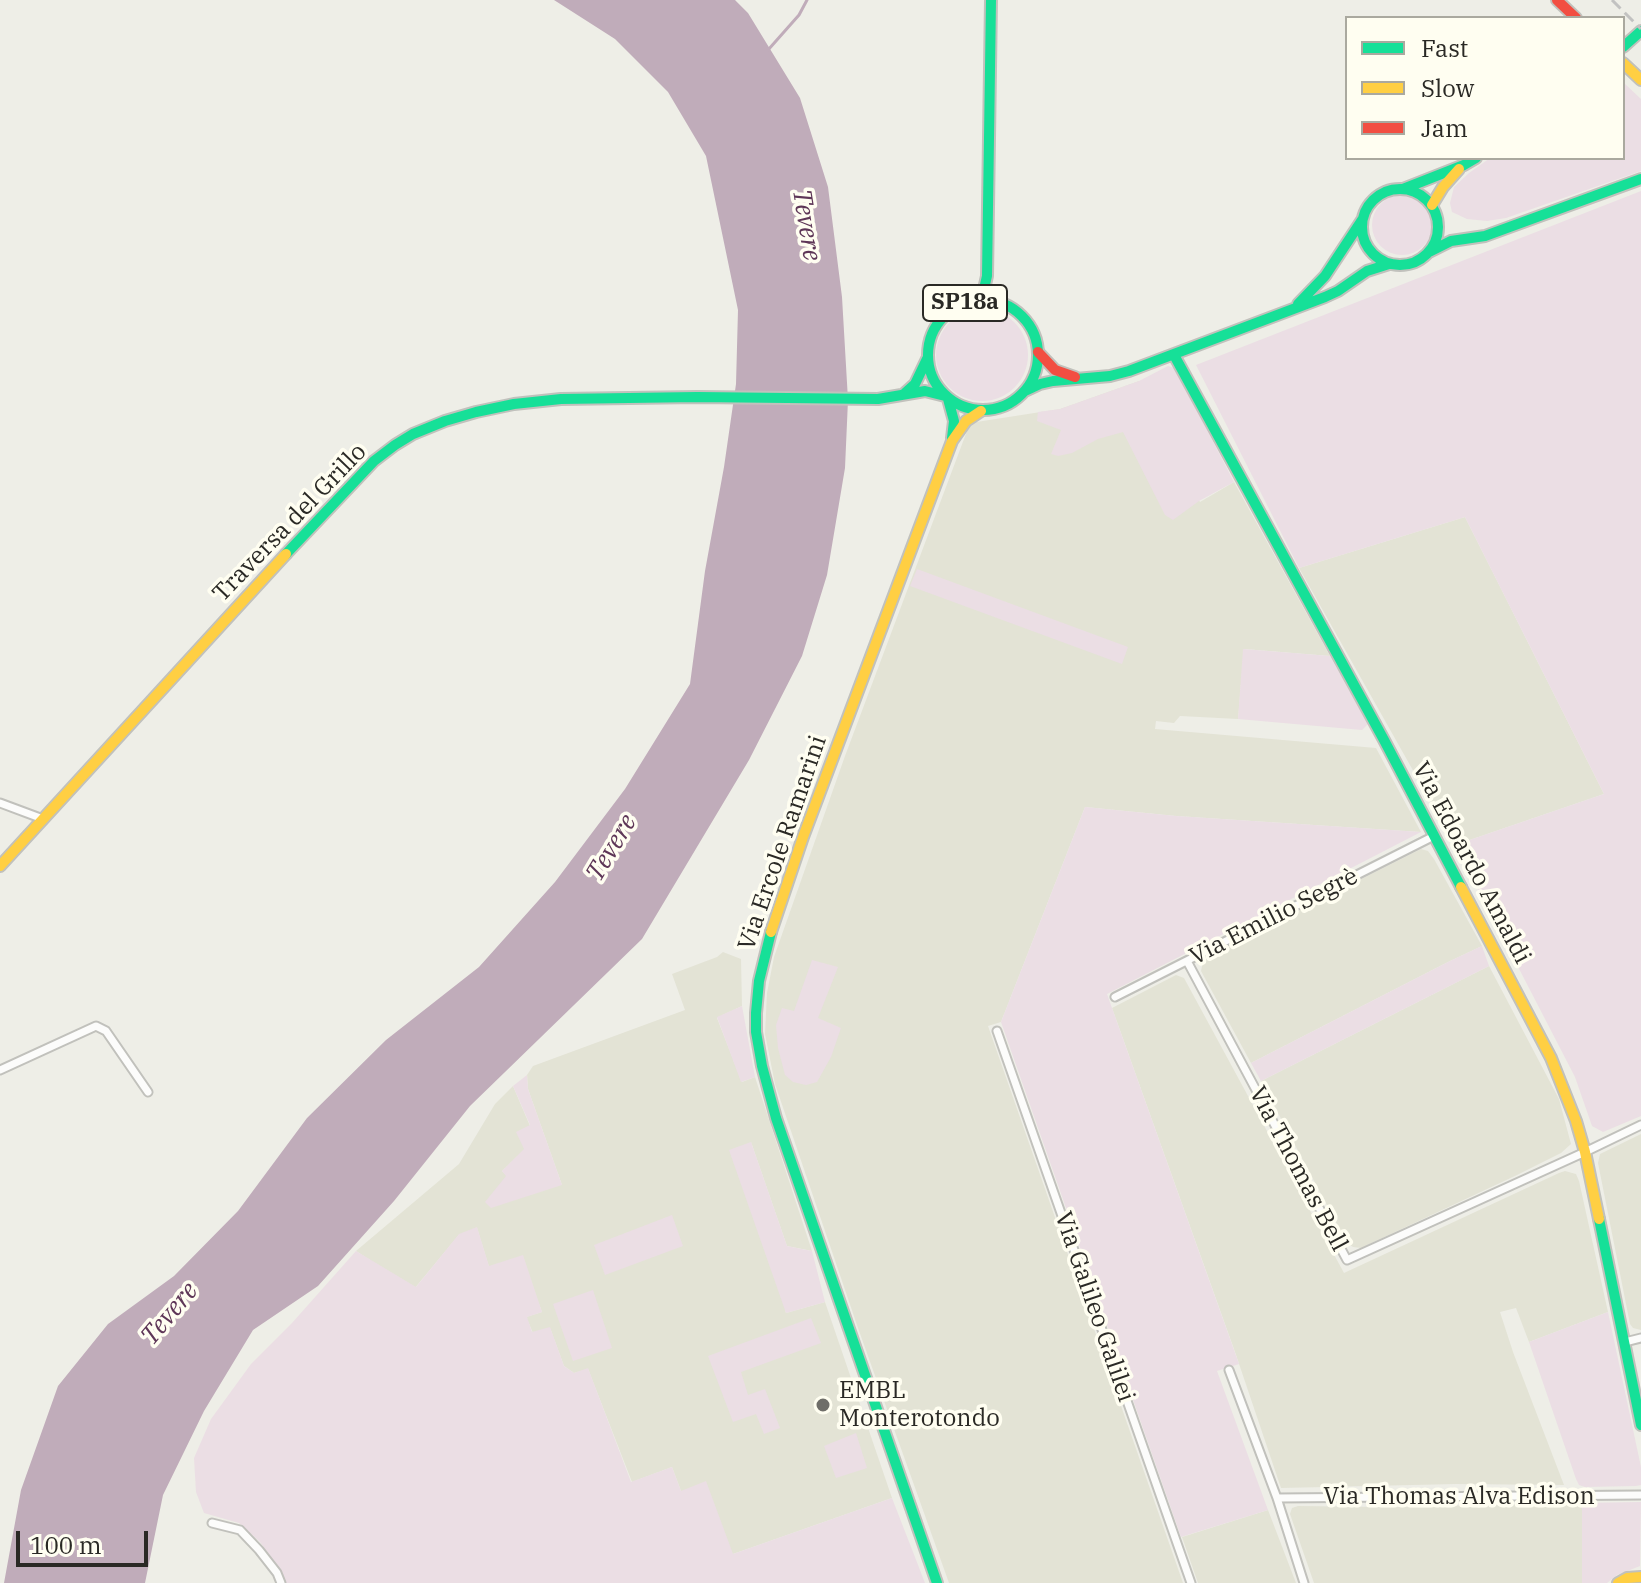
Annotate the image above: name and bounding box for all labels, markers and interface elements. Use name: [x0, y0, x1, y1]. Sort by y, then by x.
legend: [1345, 16, 1625, 160]
text: Fast: [1421, 32, 1468, 64]
text: Slow: [1421, 72, 1474, 104]
text: Jam: [1421, 112, 1468, 144]
water label: Tevere: [785, 187, 827, 263]
road number: SP18a: [923, 285, 1007, 321]
street label: Traversa del Grillo: [207, 438, 373, 608]
street label: Via Ercole Ramarini: [733, 732, 833, 954]
street label: Via Edoardo Amaldi: [1406, 757, 1536, 969]
water label: Tevere: [580, 809, 644, 887]
street label: Via Emilio Segrè: [1185, 862, 1363, 972]
street label: Via Thomas Bell: [1242, 1082, 1354, 1256]
street label: Via Galileo Galilei: [1048, 1208, 1140, 1406]
water label: Tevere: [135, 1276, 205, 1352]
place label: EMBL Monterotondo: [839, 1377, 1000, 1433]
marker: EMBL Monterotondo: [814, 1396, 832, 1414]
street label: Via Thomas Alva Edison: [1323, 1483, 1595, 1511]
scale bar: [20, 1515, 152, 1565]
text: 100 m: [30, 1529, 102, 1561]

